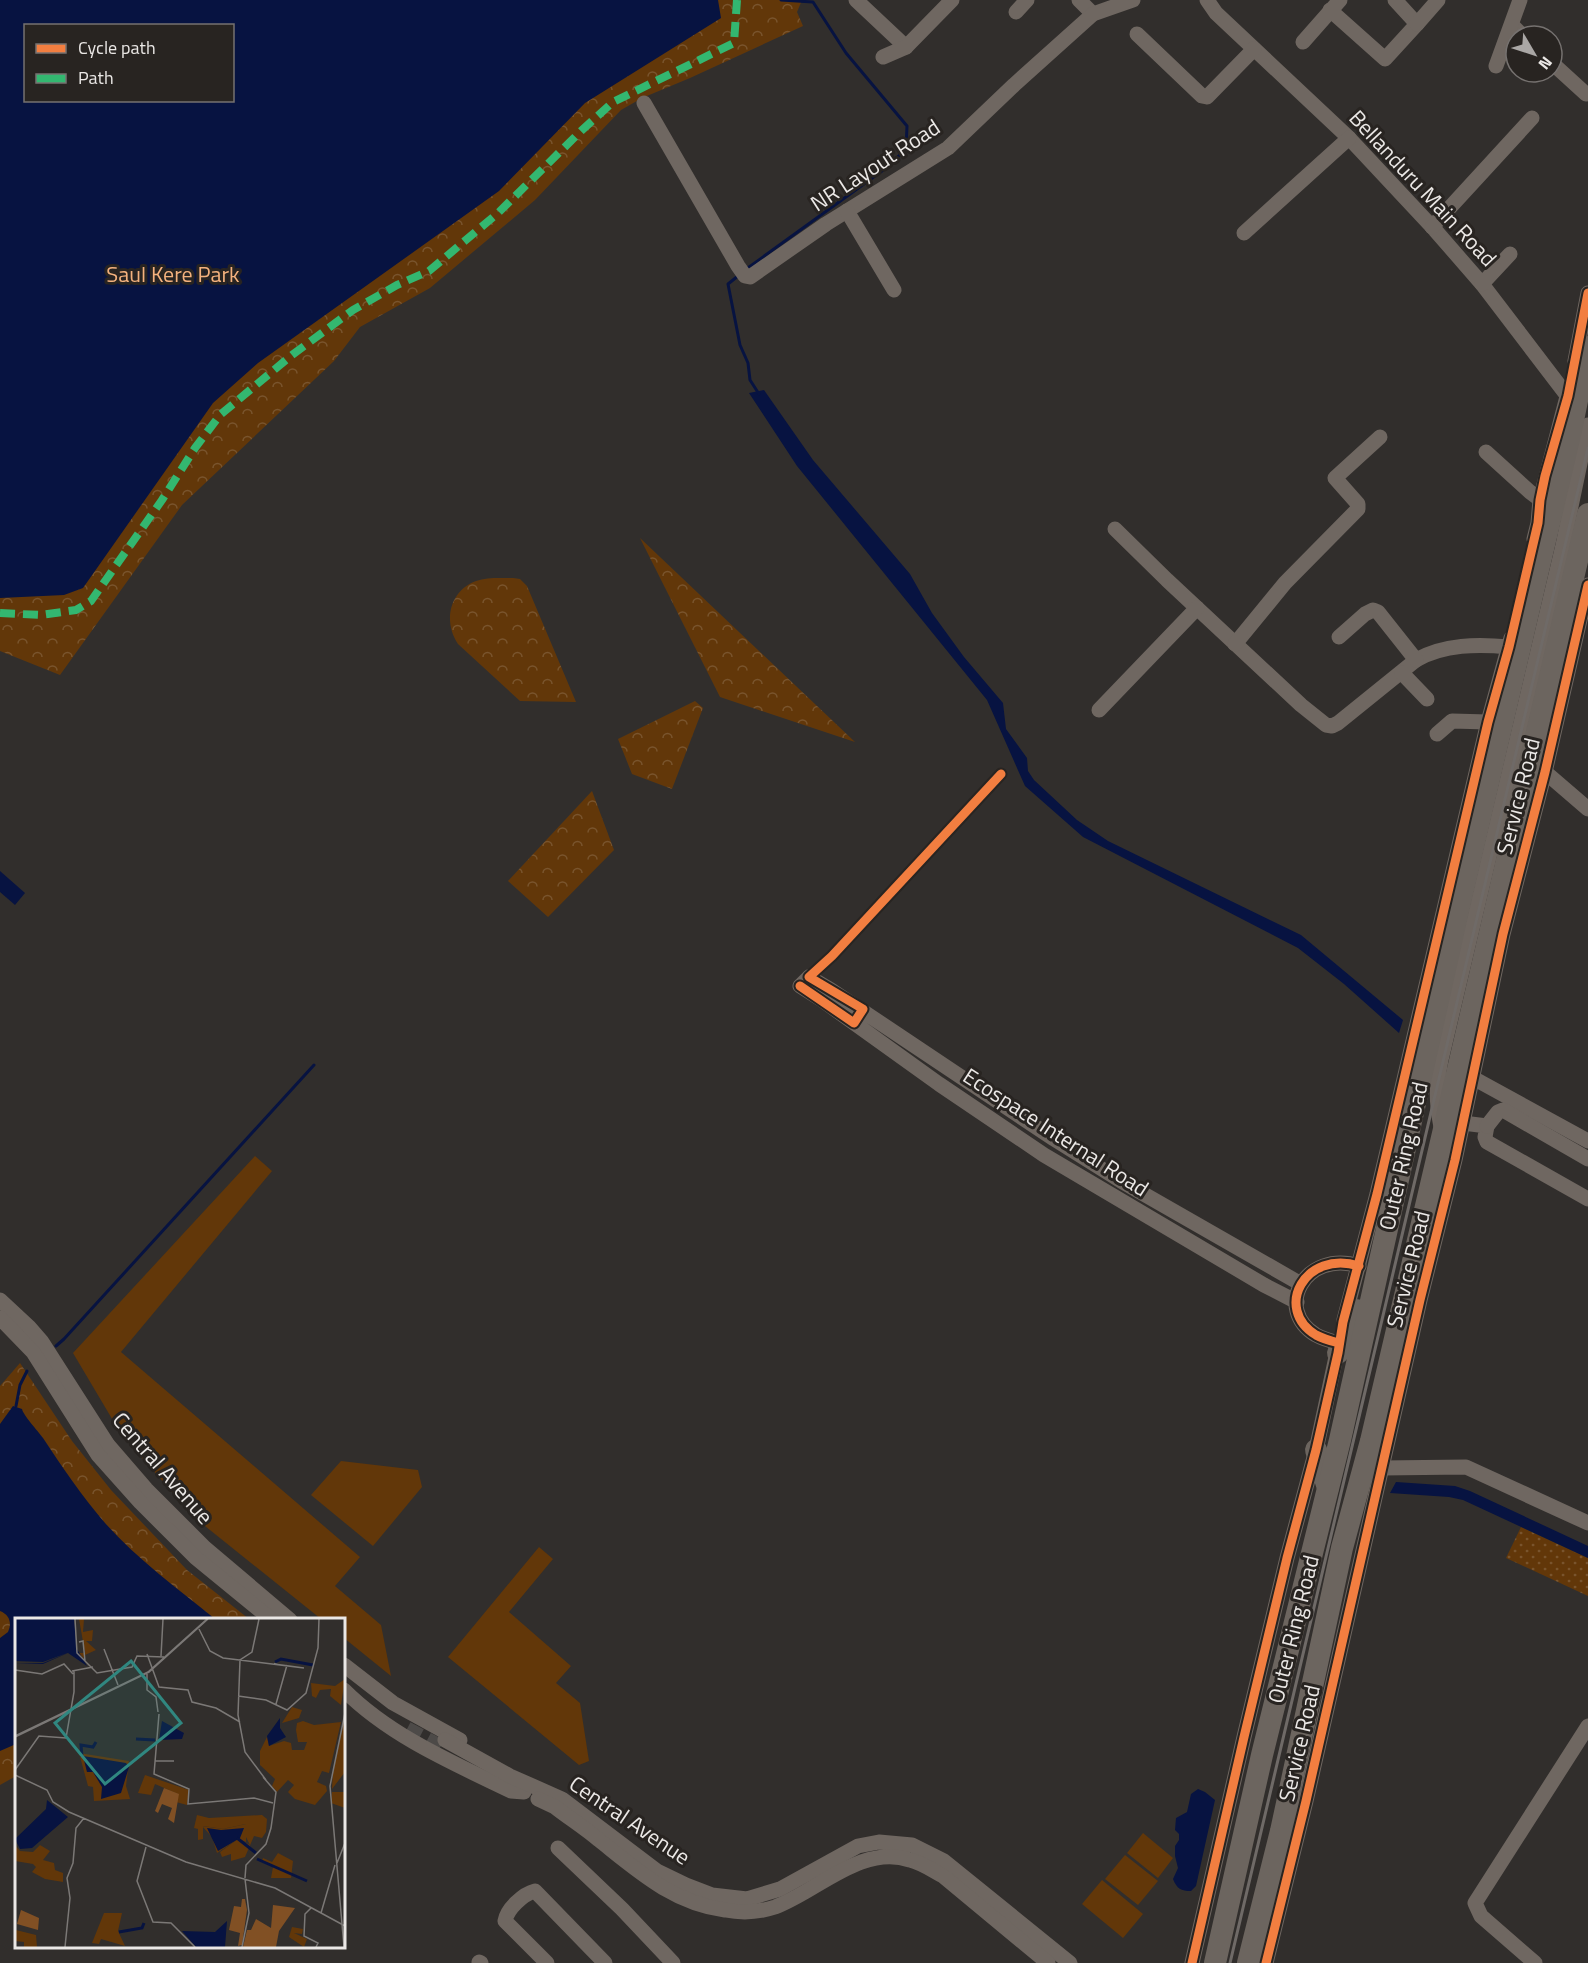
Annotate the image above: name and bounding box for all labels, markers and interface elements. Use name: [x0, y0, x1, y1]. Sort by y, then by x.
legend: [24, 24, 234, 102]
north arrow: [1504, 24, 1564, 84]
text: Cycle path: [78, 34, 156, 61]
text: N: [1533, 52, 1558, 75]
text: Path: [78, 64, 114, 91]
street label: Bellanduru Main Road: [1341, 102, 1505, 274]
street label: NR Layout Road: [803, 110, 947, 220]
park label: Saul Kere Park: [106, 257, 240, 291]
street label: Service Road: [1487, 734, 1549, 858]
street label: Ecospace Internal Road: [956, 1059, 1156, 1205]
street label: Outer Ring Road: [1369, 1078, 1437, 1234]
street label: Service Road: [1377, 1207, 1439, 1331]
street label: Central Avenue: [104, 1404, 222, 1532]
street label: Outer Ring Road: [1258, 1551, 1328, 1707]
inset map: [15, 1618, 345, 1948]
street label: Service Road: [1269, 1681, 1329, 1805]
street label: Central Avenue: [563, 1767, 697, 1873]

